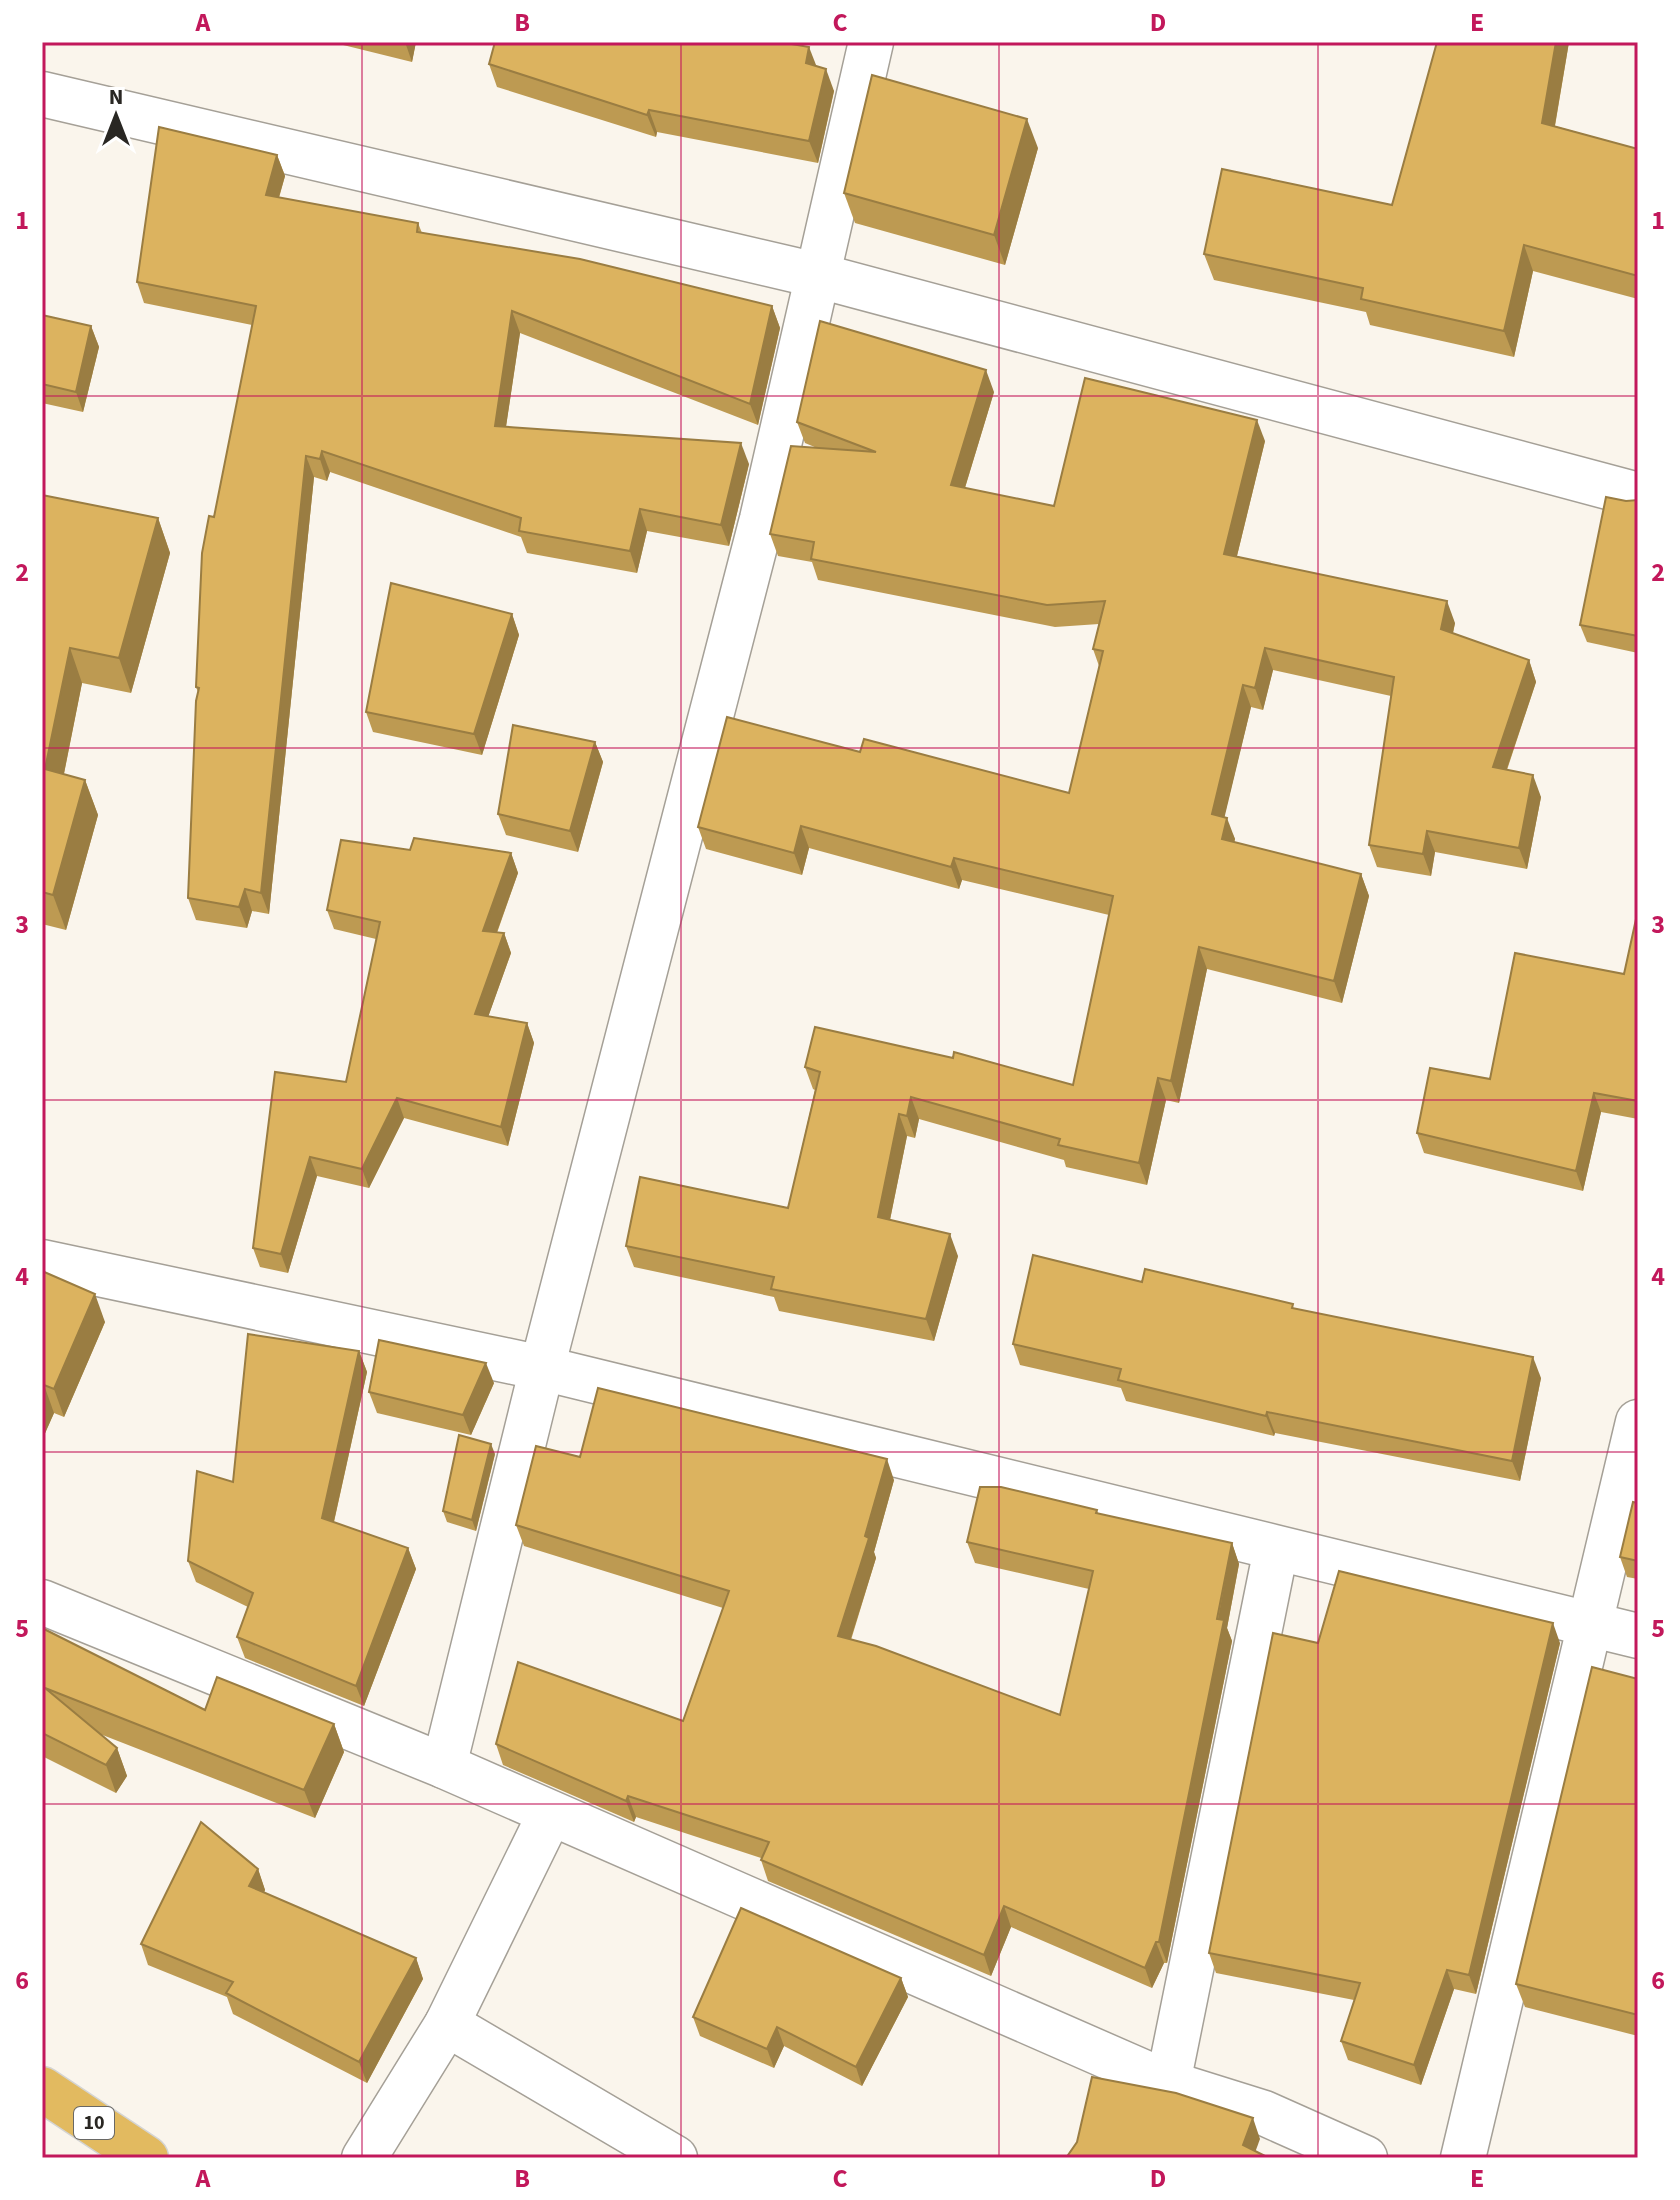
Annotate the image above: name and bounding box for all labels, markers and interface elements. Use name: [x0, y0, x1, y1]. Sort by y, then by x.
text: A: [195, 4, 212, 41]
text: B: [514, 4, 530, 41]
text: C: [832, 4, 848, 41]
text: D: [1150, 4, 1166, 41]
text: E: [1470, 4, 1484, 41]
north arrow: [76, 76, 156, 156]
text: N: [109, 81, 123, 113]
text: 1: [15, 202, 29, 239]
text: 1: [1651, 202, 1665, 239]
text: 2: [15, 554, 29, 591]
text: 2: [1651, 554, 1665, 591]
text: 3: [15, 906, 29, 943]
text: 3: [1651, 906, 1665, 943]
text: 4: [15, 1258, 29, 1295]
text: 4: [1651, 1258, 1665, 1295]
text: 5: [15, 1610, 29, 1647]
text: 5: [1651, 1610, 1665, 1647]
text: 6: [15, 1962, 29, 1999]
text: 6: [1651, 1962, 1665, 1999]
road number: 10: [74, 2107, 114, 2139]
text: A: [195, 2160, 212, 2197]
text: B: [514, 2160, 530, 2197]
text: C: [832, 2160, 848, 2197]
text: D: [1150, 2160, 1166, 2197]
text: E: [1470, 2160, 1484, 2197]

